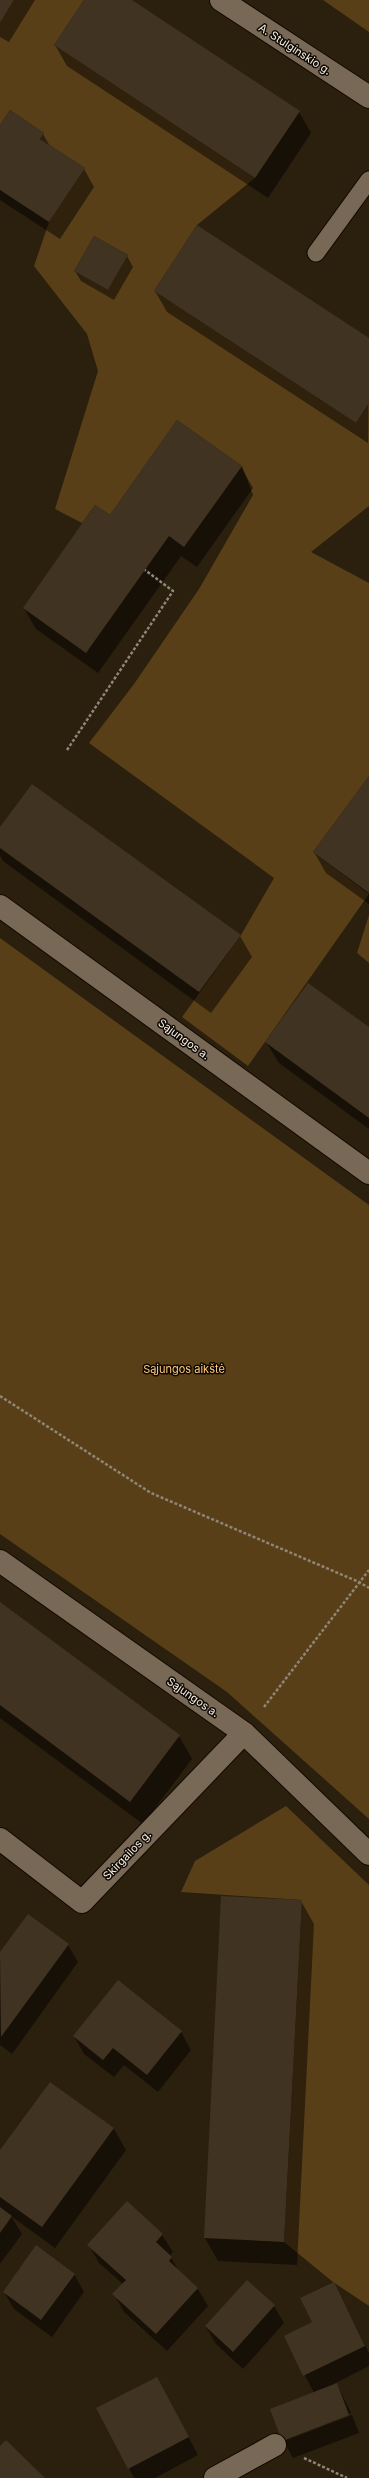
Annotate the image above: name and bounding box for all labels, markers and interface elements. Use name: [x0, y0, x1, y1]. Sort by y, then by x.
street label: A. Stulginskio g.: [256, 20, 334, 78]
street label: Sąjungos a.: [155, 1016, 213, 1062]
park label: Sąjungos aikštė: [143, 1362, 225, 1376]
street label: Sąjungos a.: [164, 1674, 222, 1720]
street label: Skirgailos g.: [100, 1827, 154, 1883]

